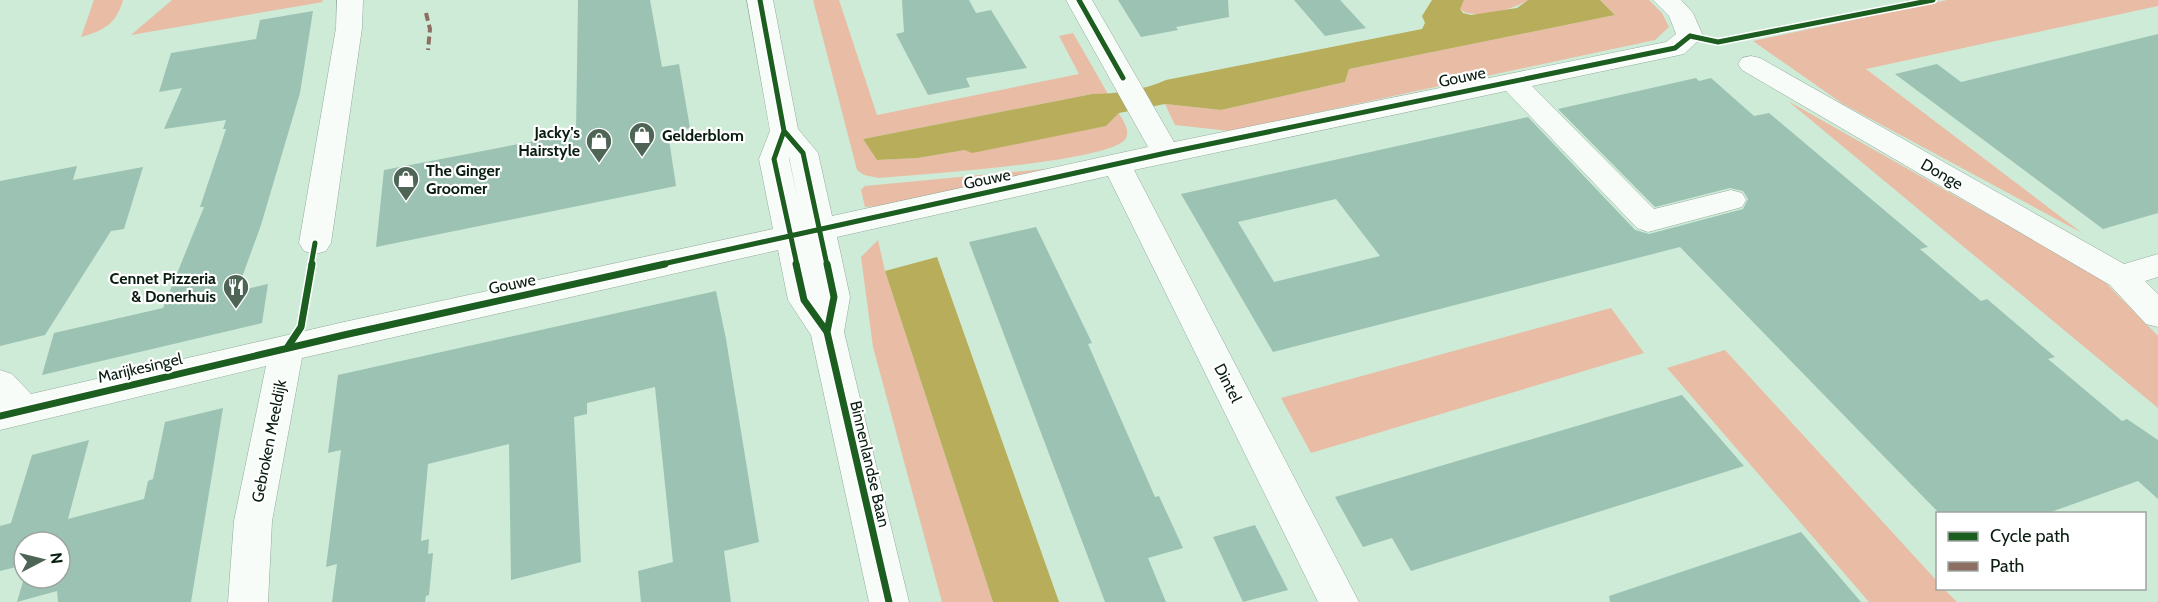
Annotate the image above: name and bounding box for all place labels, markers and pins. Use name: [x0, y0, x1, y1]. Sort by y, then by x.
shop icon: Gelderblom: [627, 120, 657, 158]
place label: Jacky's Hairstyle: [518, 123, 580, 160]
shop icon: Jacky's Hairstyle: [584, 126, 614, 164]
place label: Gelderblom: [662, 126, 744, 145]
place label: The Ginger Groomer: [426, 161, 501, 198]
shop icon: The Ginger Groomer: [391, 164, 421, 202]
place label: Cennet Pizzeria & Donerhuis: [110, 269, 216, 306]
restaurant icon: Cennet Pizzeria & Donerhuis: [221, 272, 251, 310]

